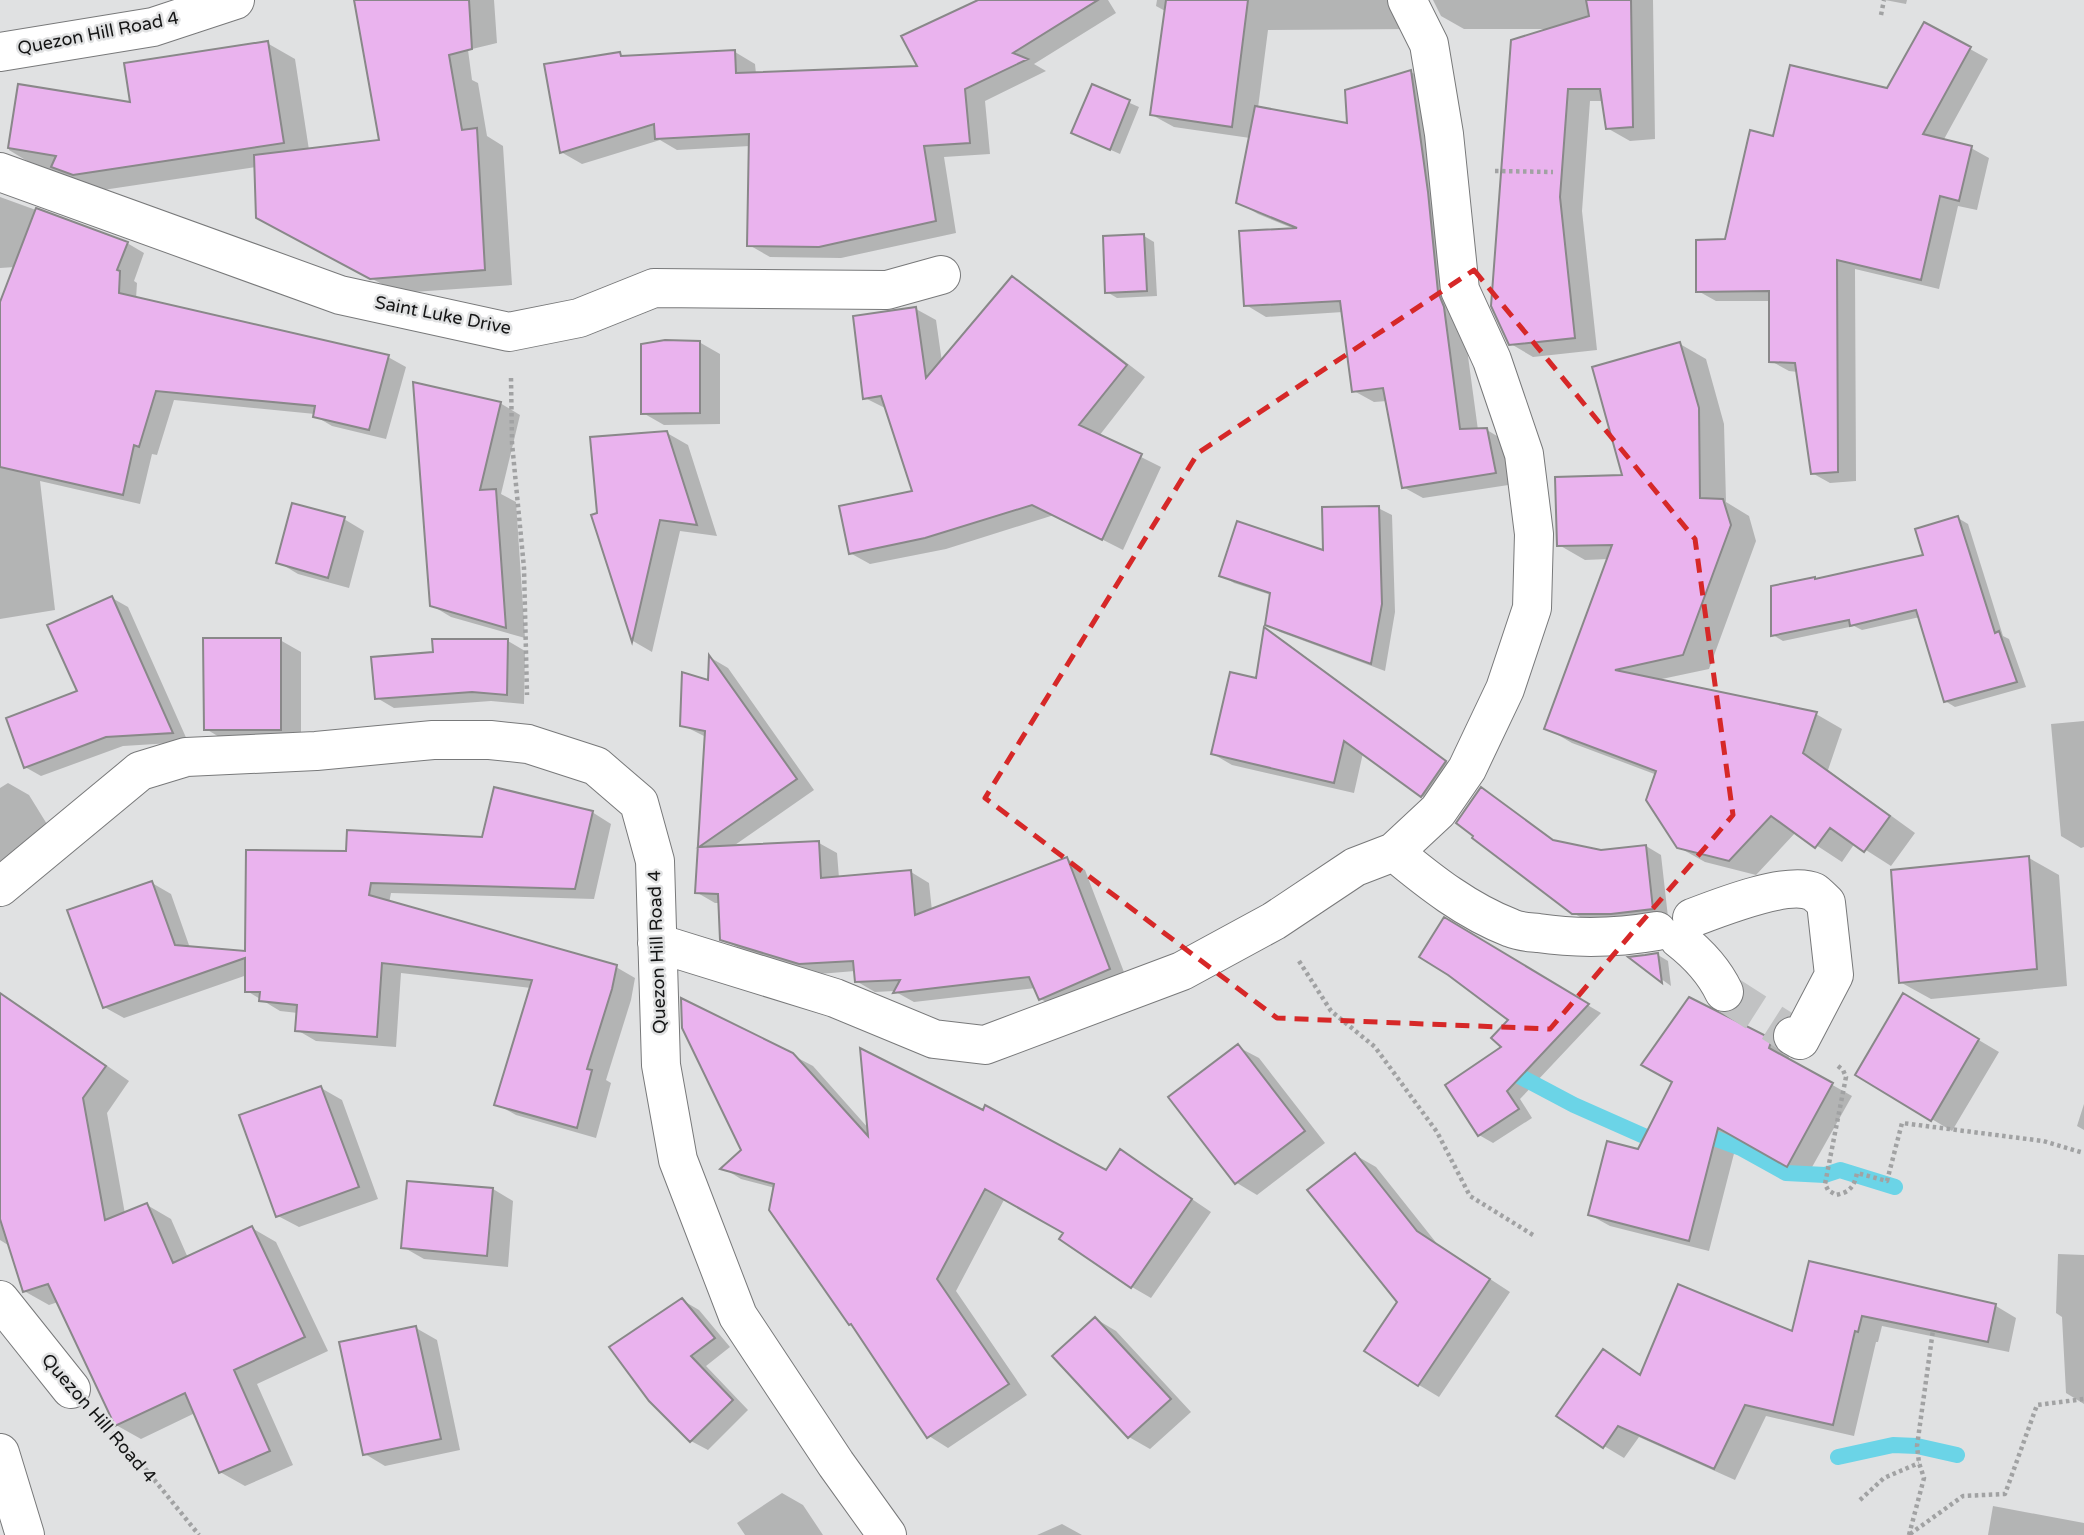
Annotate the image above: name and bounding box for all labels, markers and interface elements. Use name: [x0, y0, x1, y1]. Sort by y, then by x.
street label: Quezon Hill Road 4: [15, 7, 181, 59]
street label: Saint Luke Drive: [373, 291, 513, 339]
street label: Quezon Hill Road 4: [643, 870, 671, 1034]
street label: Quezon Hill Road 4: [37, 1349, 161, 1487]

